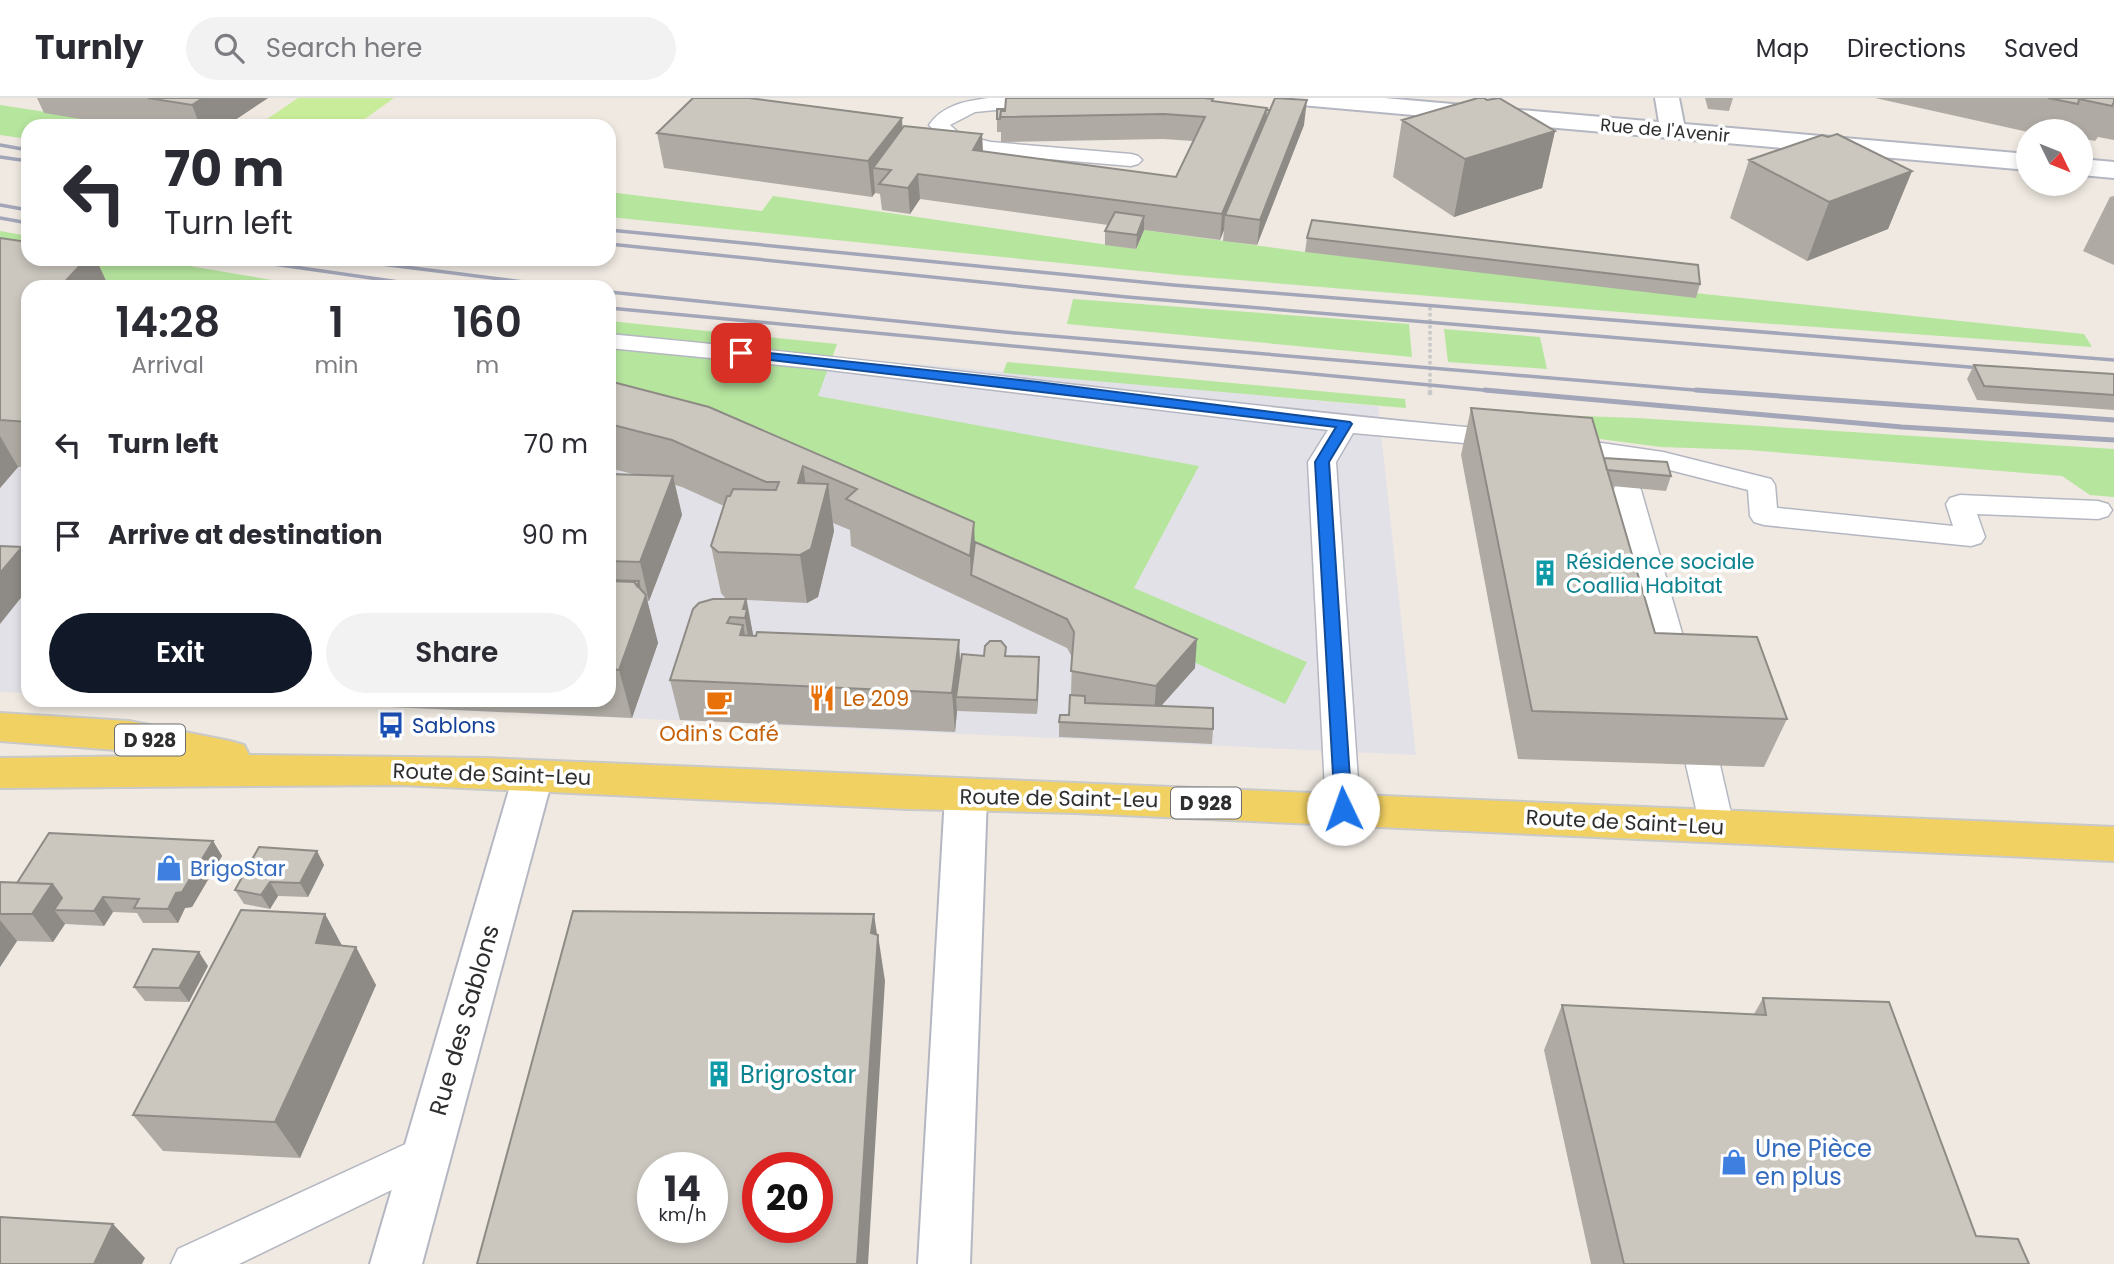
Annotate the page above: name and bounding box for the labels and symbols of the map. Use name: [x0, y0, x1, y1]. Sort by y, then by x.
street label: Rue de l'Avenir: [1599, 112, 1731, 148]
north arrow: [2016, 119, 2093, 196]
pin: [711, 323, 771, 383]
place label: Résidence sociale Coallia Habitat: [1566, 547, 1755, 600]
building icon: Résidence sociale Coallia Habitat: [1530, 558, 1560, 588]
restaurant icon: Le 209: [807, 683, 837, 713]
place label: Le 209: [843, 684, 909, 713]
cafe icon: Odin's Café: [704, 687, 734, 717]
bus stop icon: Sablons: [376, 710, 406, 740]
place label: Sablons: [412, 711, 496, 740]
place label: Odin's Café: [659, 719, 779, 748]
road number: D 928: [115, 724, 185, 755]
street label: Route de Saint-Leu: [392, 756, 592, 792]
position arrow: [1306, 772, 1380, 846]
street label: Route de Saint-Leu: [959, 782, 1159, 814]
road number: D 928: [1171, 788, 1241, 818]
street label: Route de Saint-Leu: [1525, 802, 1725, 842]
shop icon: BrigoStar: [154, 853, 184, 883]
place label: BrigoStar: [190, 854, 286, 883]
street label: Rue des Sablons: [421, 921, 507, 1119]
place label: Brigrostar: [740, 1058, 857, 1091]
building icon: Brigrostar: [704, 1059, 734, 1089]
place label: Une Pièce en plus: [1755, 1132, 1872, 1193]
shop icon: Une Pièce en plus: [1719, 1147, 1749, 1177]
speed limit sign: 20: [742, 1152, 833, 1243]

